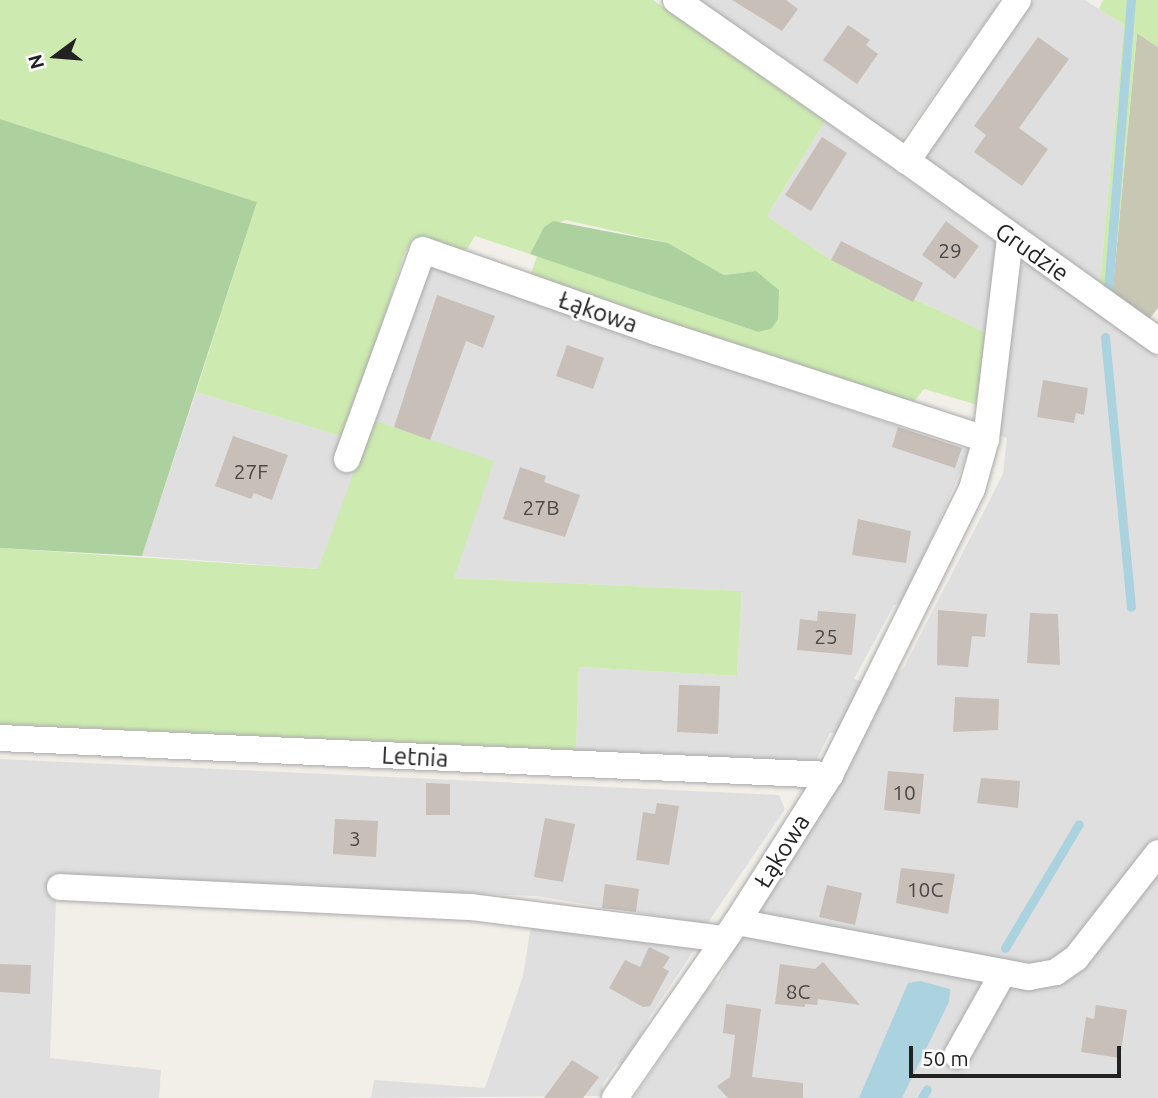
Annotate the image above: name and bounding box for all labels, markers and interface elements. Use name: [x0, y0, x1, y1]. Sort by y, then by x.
north arrow: [21, 21, 91, 91]
text: N: [23, 52, 48, 72]
street label: Grudzie: [990, 216, 1074, 288]
house number: 29: [938, 237, 962, 263]
street label: Łąkowa: [555, 285, 641, 339]
house number: 27F: [234, 458, 268, 484]
house number: 27B: [522, 494, 560, 520]
house number: 25: [814, 623, 838, 649]
street label: Letnia: [381, 741, 449, 773]
house number: 10: [892, 779, 916, 805]
street label: Łąkowa: [748, 809, 816, 893]
house number: 3: [349, 825, 361, 851]
house number: 10C: [907, 876, 943, 902]
house number: 8C: [786, 978, 810, 1004]
scale bar: [913, 1032, 1125, 1076]
text: 50 m: [922, 1046, 969, 1070]

